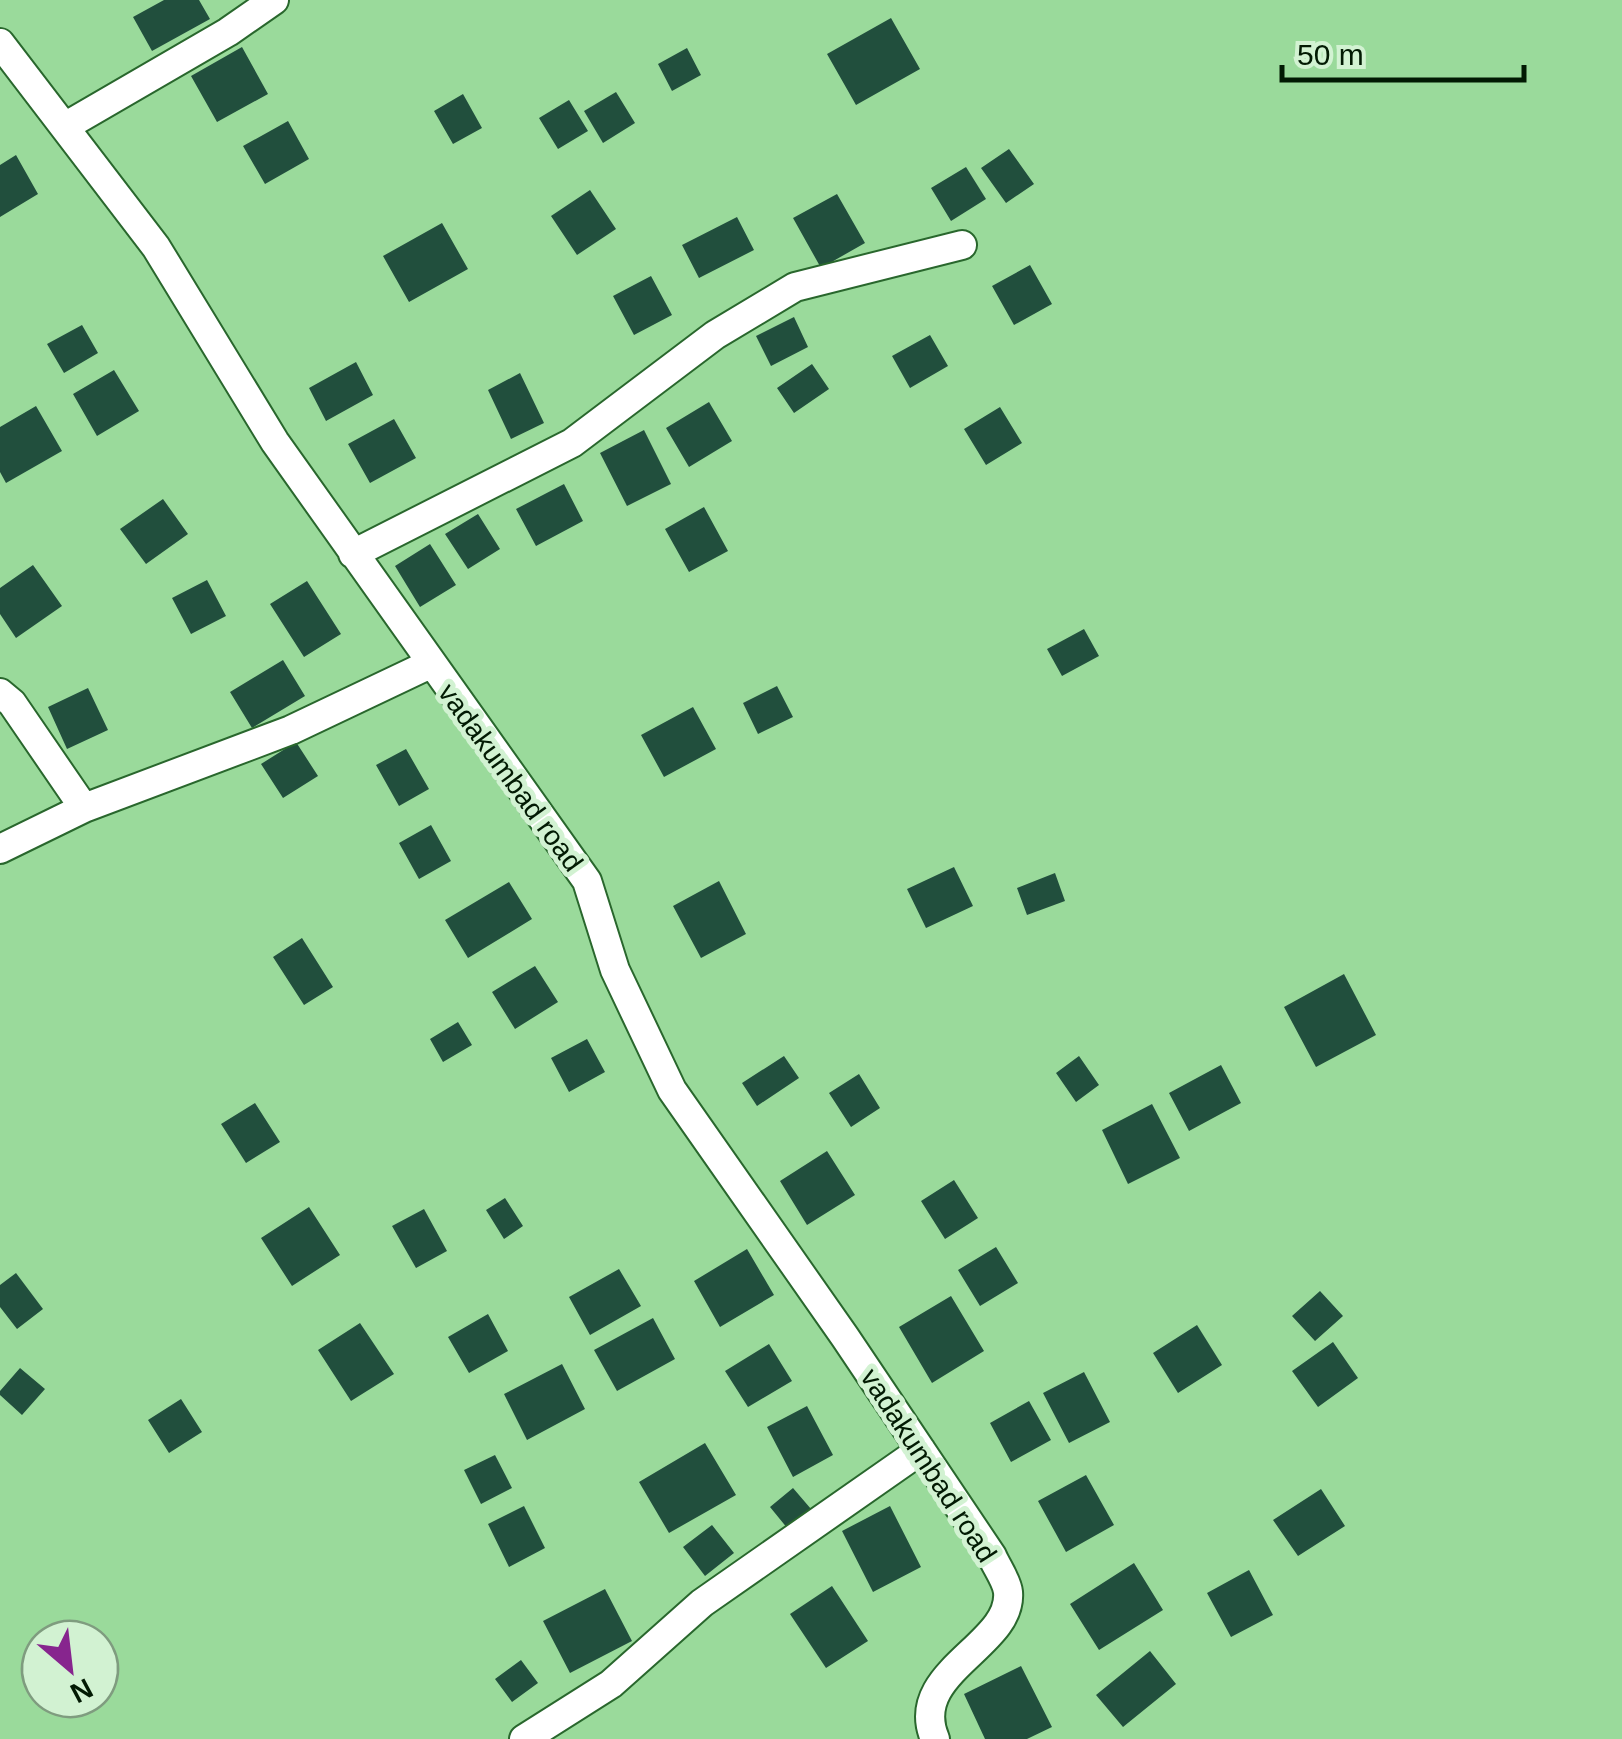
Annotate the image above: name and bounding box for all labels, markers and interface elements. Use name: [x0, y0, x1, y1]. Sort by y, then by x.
scale bar: [1282, 20, 1524, 82]
text: 50 m: [1297, 38, 1364, 71]
street label: vadakumbad road: [432, 678, 589, 877]
street label: vadakumbad road: [855, 1363, 1003, 1568]
north arrow: [20, 1619, 120, 1719]
text: N: [65, 1672, 98, 1709]

